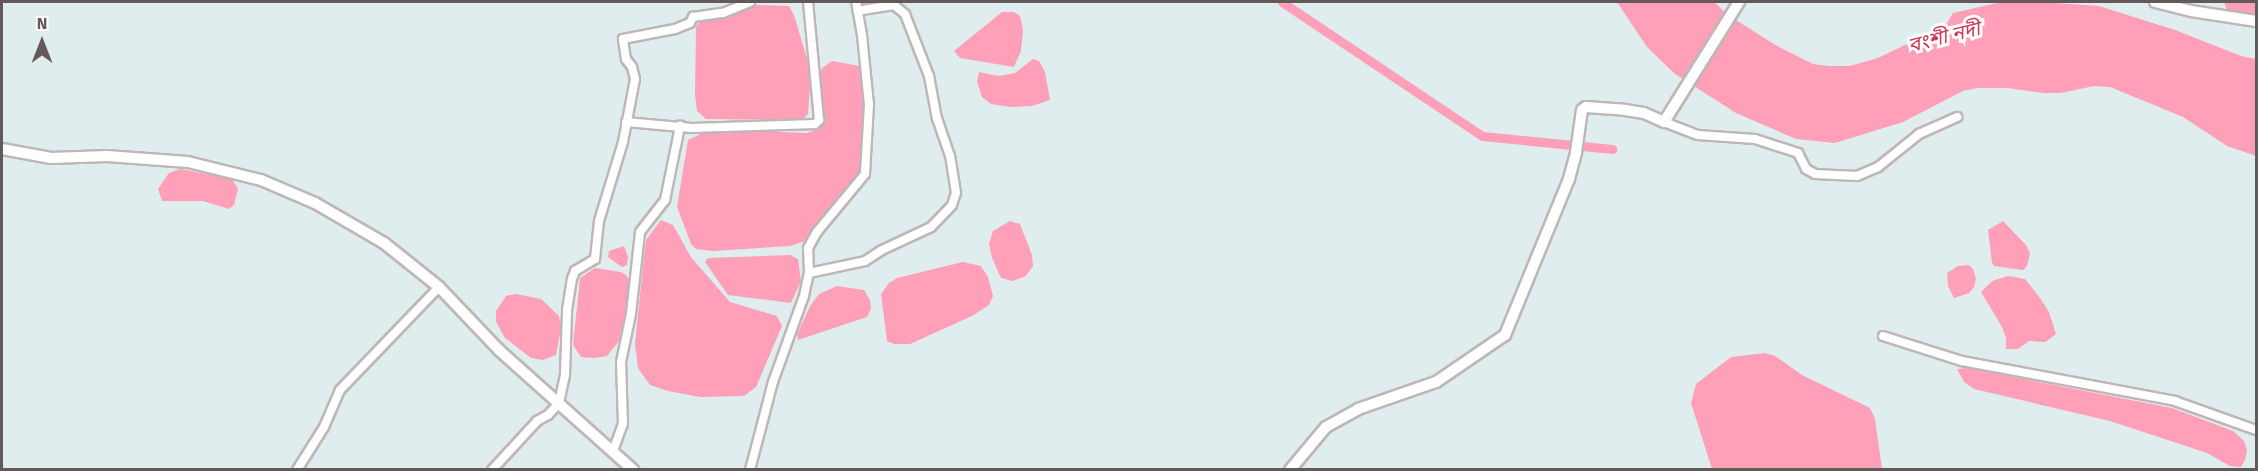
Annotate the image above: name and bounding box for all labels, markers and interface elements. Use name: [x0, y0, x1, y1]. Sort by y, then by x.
north arrow: [12, 12, 72, 72]
text: N: [37, 14, 47, 33]
water label: বংশী নদী: [1906, 16, 1982, 58]

